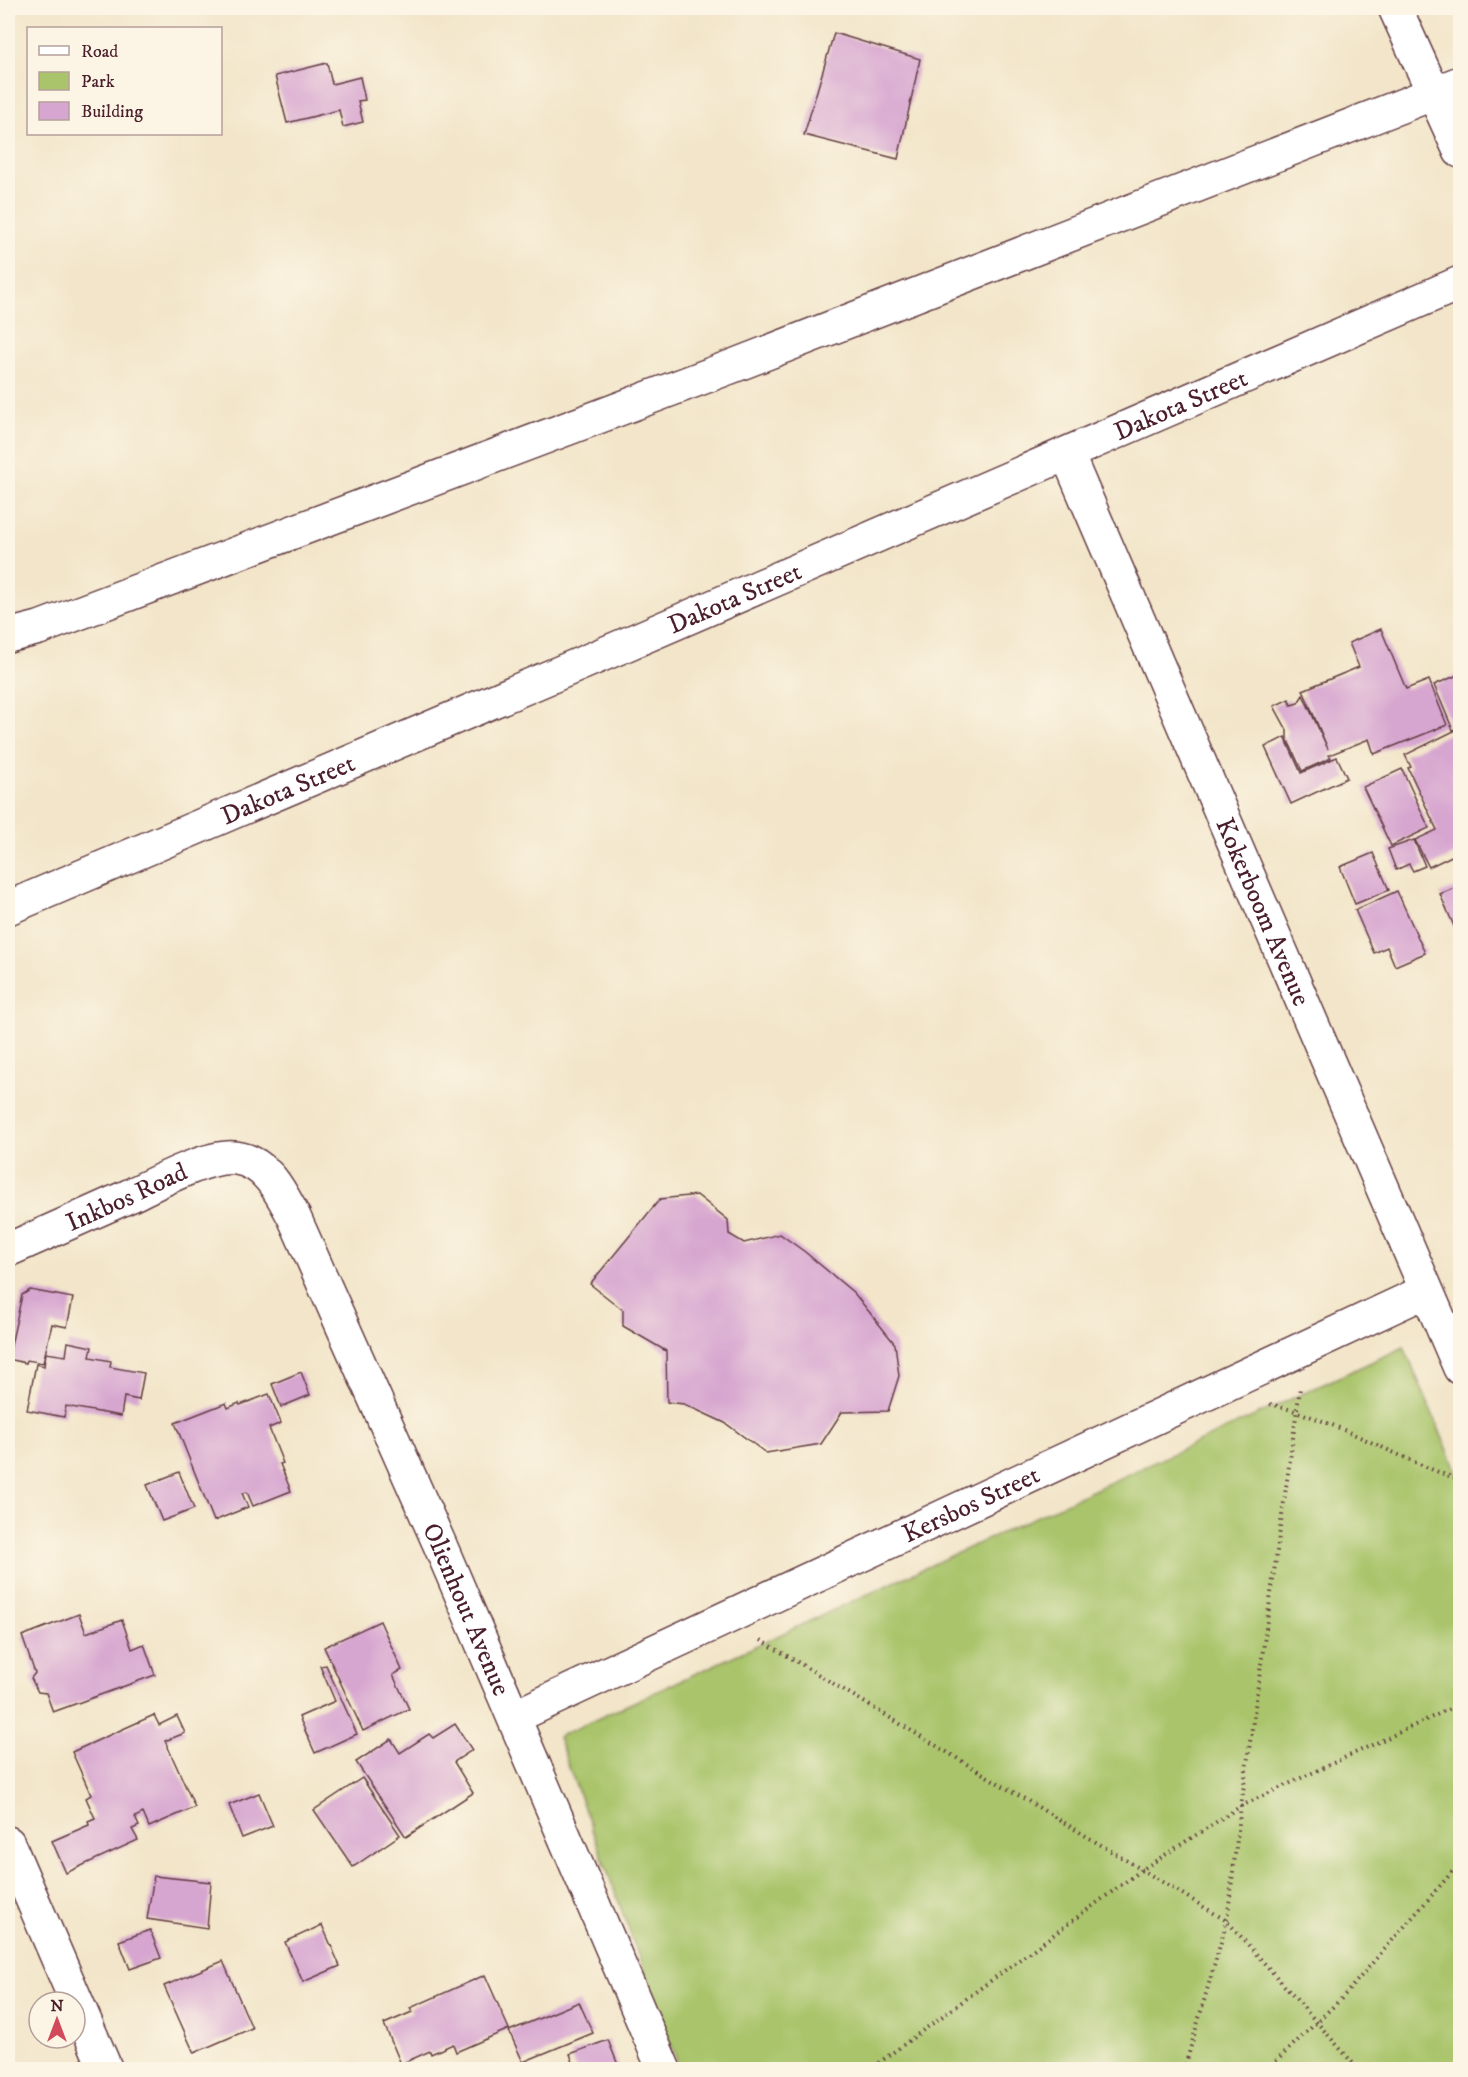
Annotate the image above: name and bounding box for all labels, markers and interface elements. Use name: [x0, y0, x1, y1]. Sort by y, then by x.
legend: [27, 27, 222, 135]
text: Road: [81, 41, 118, 63]
text: Park: [81, 71, 115, 93]
text: Building: [81, 101, 143, 123]
street label: Dakota Street: [1109, 362, 1253, 449]
street label: Dakota Street: [663, 555, 807, 642]
street label: Dakota Street: [216, 747, 360, 833]
street label: Kokerboom Avenue: [1207, 813, 1317, 1011]
street label: Inkbos Road: [61, 1156, 193, 1240]
street label: Kersbos Street: [897, 1459, 1045, 1551]
street label: Olienhout Avenue: [414, 1518, 517, 1701]
north arrow: [27, 1990, 87, 2050]
text: N: [50, 1996, 64, 2016]

